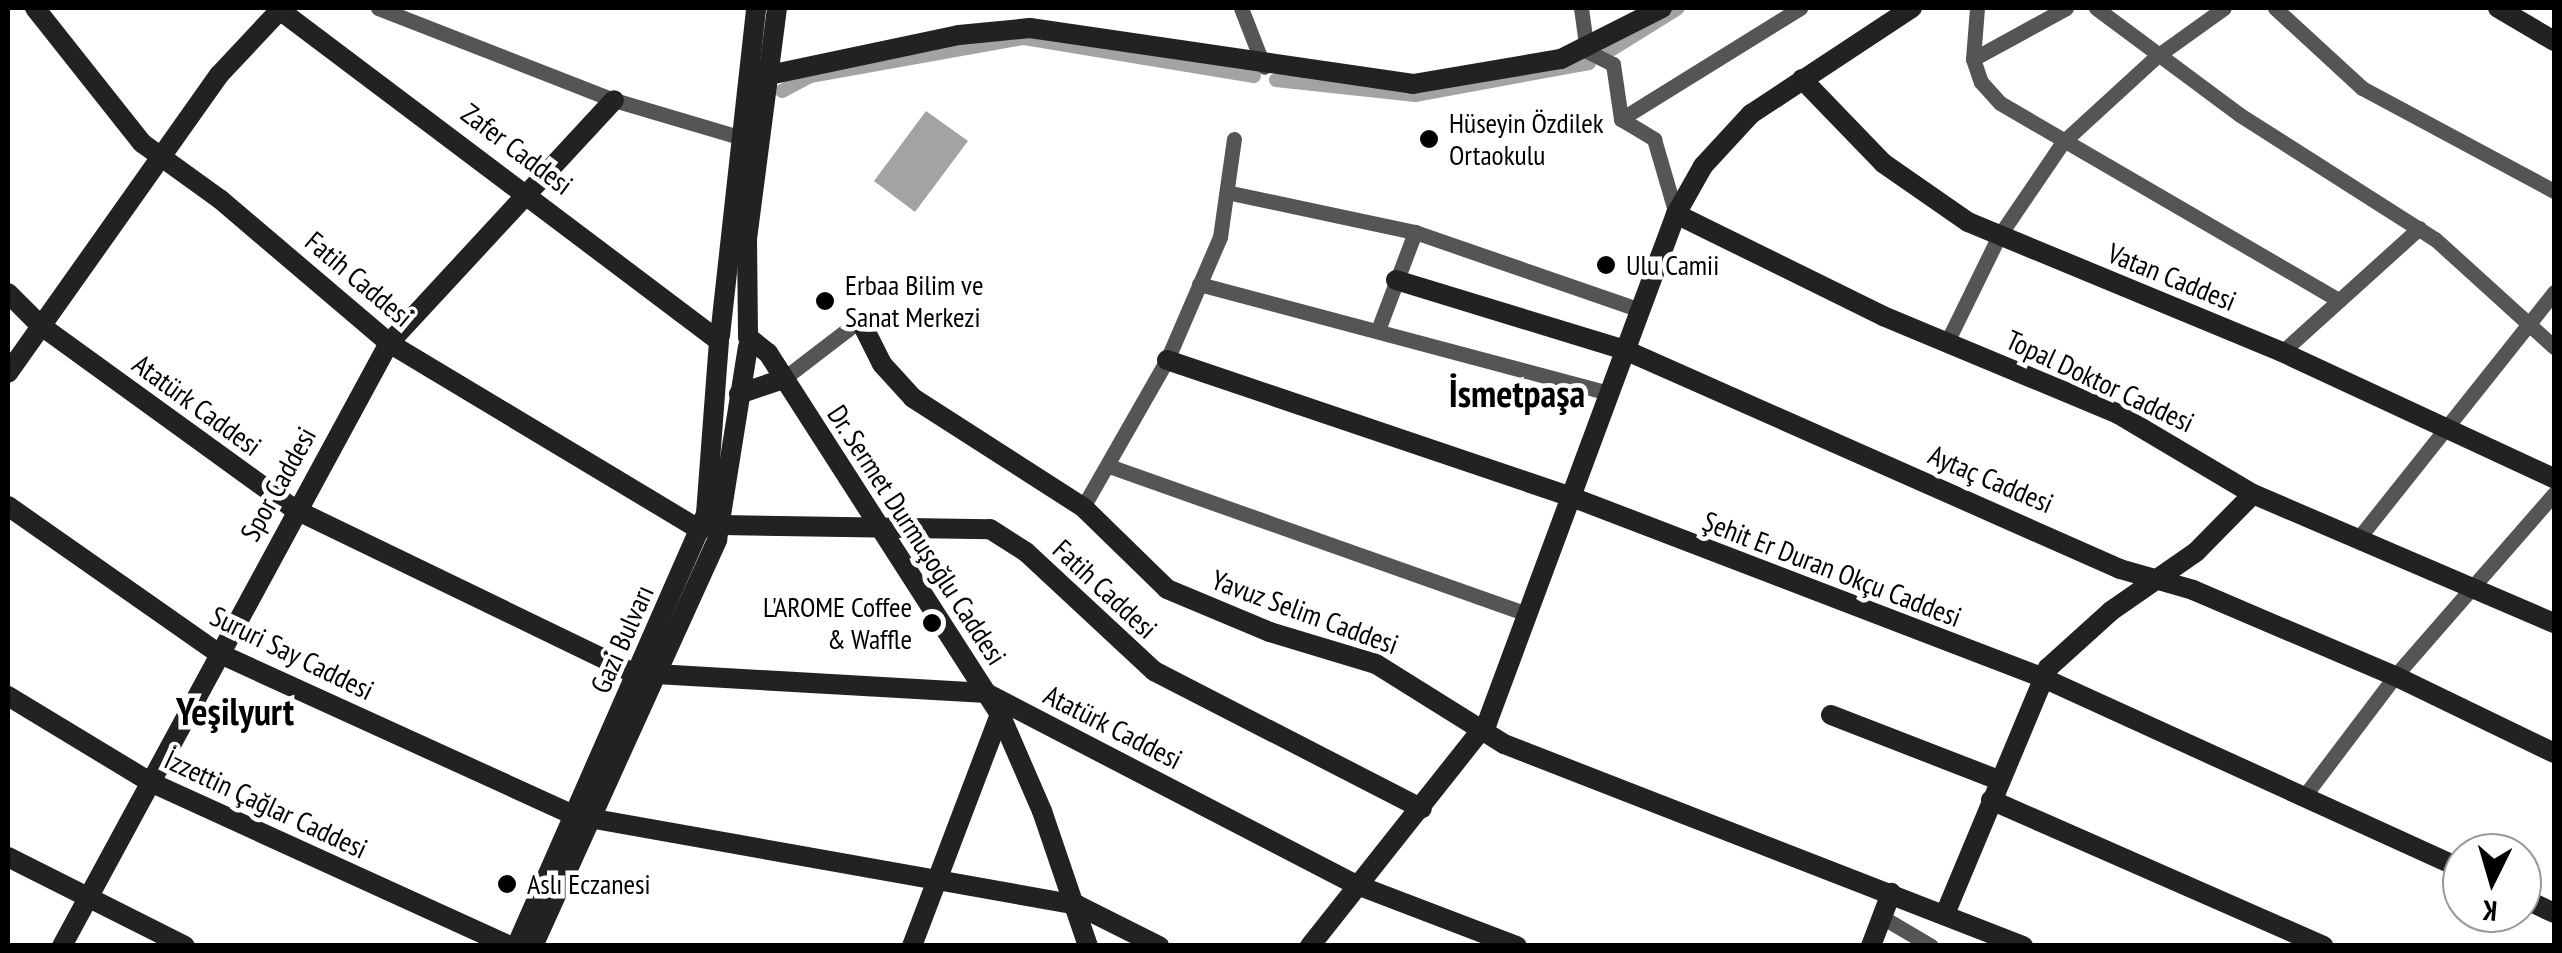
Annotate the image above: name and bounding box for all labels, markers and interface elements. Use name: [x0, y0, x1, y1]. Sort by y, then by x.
street label: Zafer Caddesi: [455, 96, 579, 202]
place label: Hüseyin Özdilek Ortaokulu: [1449, 106, 1604, 172]
marker: Hüseyin Özdilek Ortaokulu: [1418, 128, 1440, 150]
street label: Fatih Caddesi: [298, 224, 420, 334]
street label: Vatan Caddesi: [2103, 236, 2241, 318]
place label: Ulu Camii: [1626, 248, 1719, 282]
marker: Ulu Camii: [1595, 254, 1617, 276]
place label: Erbaa Bilim ve Sanat Merkezi: [845, 268, 984, 334]
marker: Erbaa Bilim ve Sanat Merkezi: [814, 290, 836, 312]
street label: Topal Doktor Caddesi: [2001, 323, 2199, 439]
street label: Atatürk Caddesi: [126, 347, 268, 463]
district label: İsmetpaşa: [1449, 370, 1585, 416]
street label: Dr. Sermet Durmuşoğlu Caddesi: [820, 398, 1014, 672]
street label: Spor Caddesi: [233, 421, 323, 547]
street label: Aytaç Caddesi: [1923, 438, 2059, 520]
street label: Şehit Er Duran Okçu Caddesi: [1698, 504, 1966, 634]
street label: Fatih Caddesi: [1046, 532, 1164, 646]
street label: Yavuz Selim Caddesi: [1207, 563, 1403, 661]
street label: Gazi Bulvarı: [583, 580, 661, 698]
place label: L'AROME Coffee & Waffle: [763, 590, 912, 656]
street label: Sururi Say Caddesi: [205, 599, 379, 707]
marker: L'AROME Coffee & Waffle: [921, 612, 943, 634]
street label: Atatürk Caddesi: [1038, 678, 1188, 776]
district label: Yeşilyurt: [176, 688, 294, 734]
street label: İzzettin Çağlar Caddesi: [159, 742, 373, 866]
north arrow: [2442, 833, 2542, 933]
place label: Aslı Eczanesi: [527, 867, 651, 901]
marker: Aslı Eczanesi: [496, 873, 518, 895]
text: K: [2481, 892, 2498, 930]

